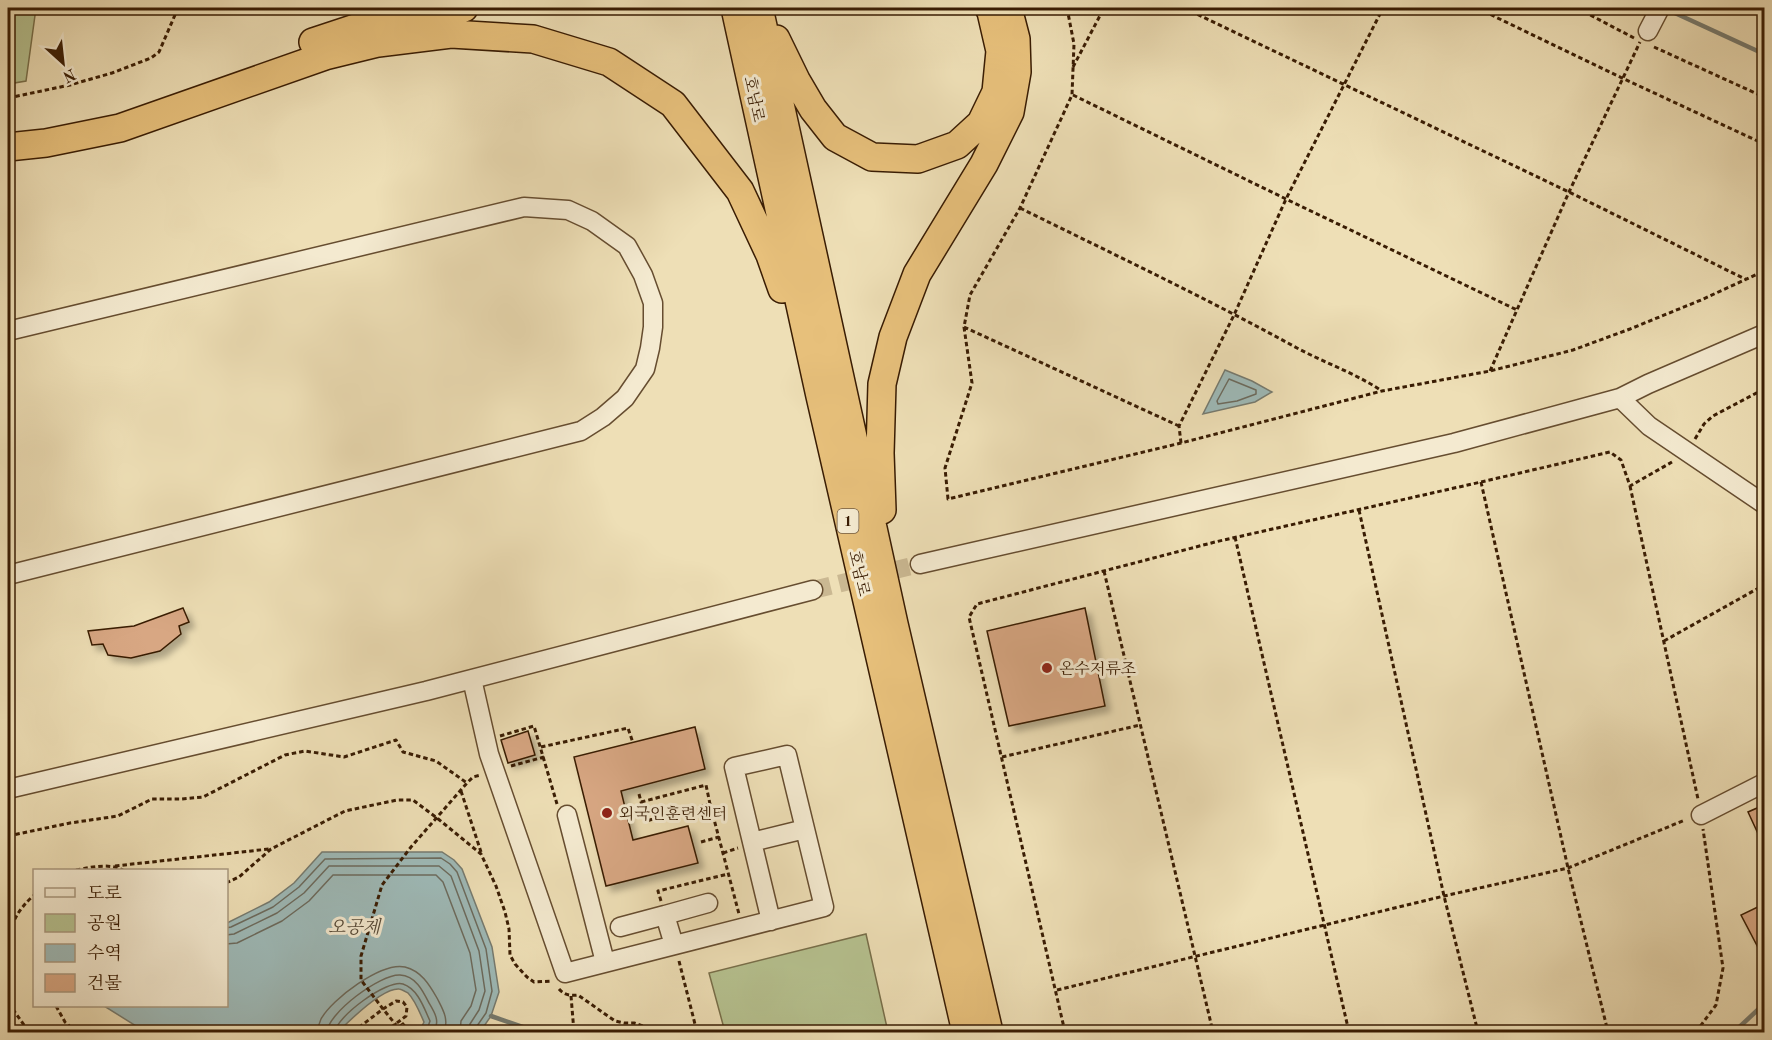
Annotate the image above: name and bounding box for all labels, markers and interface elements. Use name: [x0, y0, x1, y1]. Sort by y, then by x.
north arrow: [33, 33, 93, 93]
text: N: [59, 65, 78, 85]
street label: 호남로: [740, 75, 768, 124]
road number: 1: [838, 509, 858, 533]
street label: 호남로: [845, 549, 873, 598]
place label: 온수저류조: [1059, 660, 1136, 678]
marker: 온수저류조: [1040, 661, 1054, 675]
place label: 외국인훈련센터: [619, 805, 727, 823]
marker: 외국인훈련센터: [600, 806, 614, 820]
legend: [33, 869, 228, 1007]
text: 도로: [87, 885, 122, 903]
text: 공원: [87, 914, 122, 933]
water label: 오공제: [328, 917, 383, 937]
text: 수역: [87, 944, 122, 963]
text: 건물: [87, 974, 122, 993]

